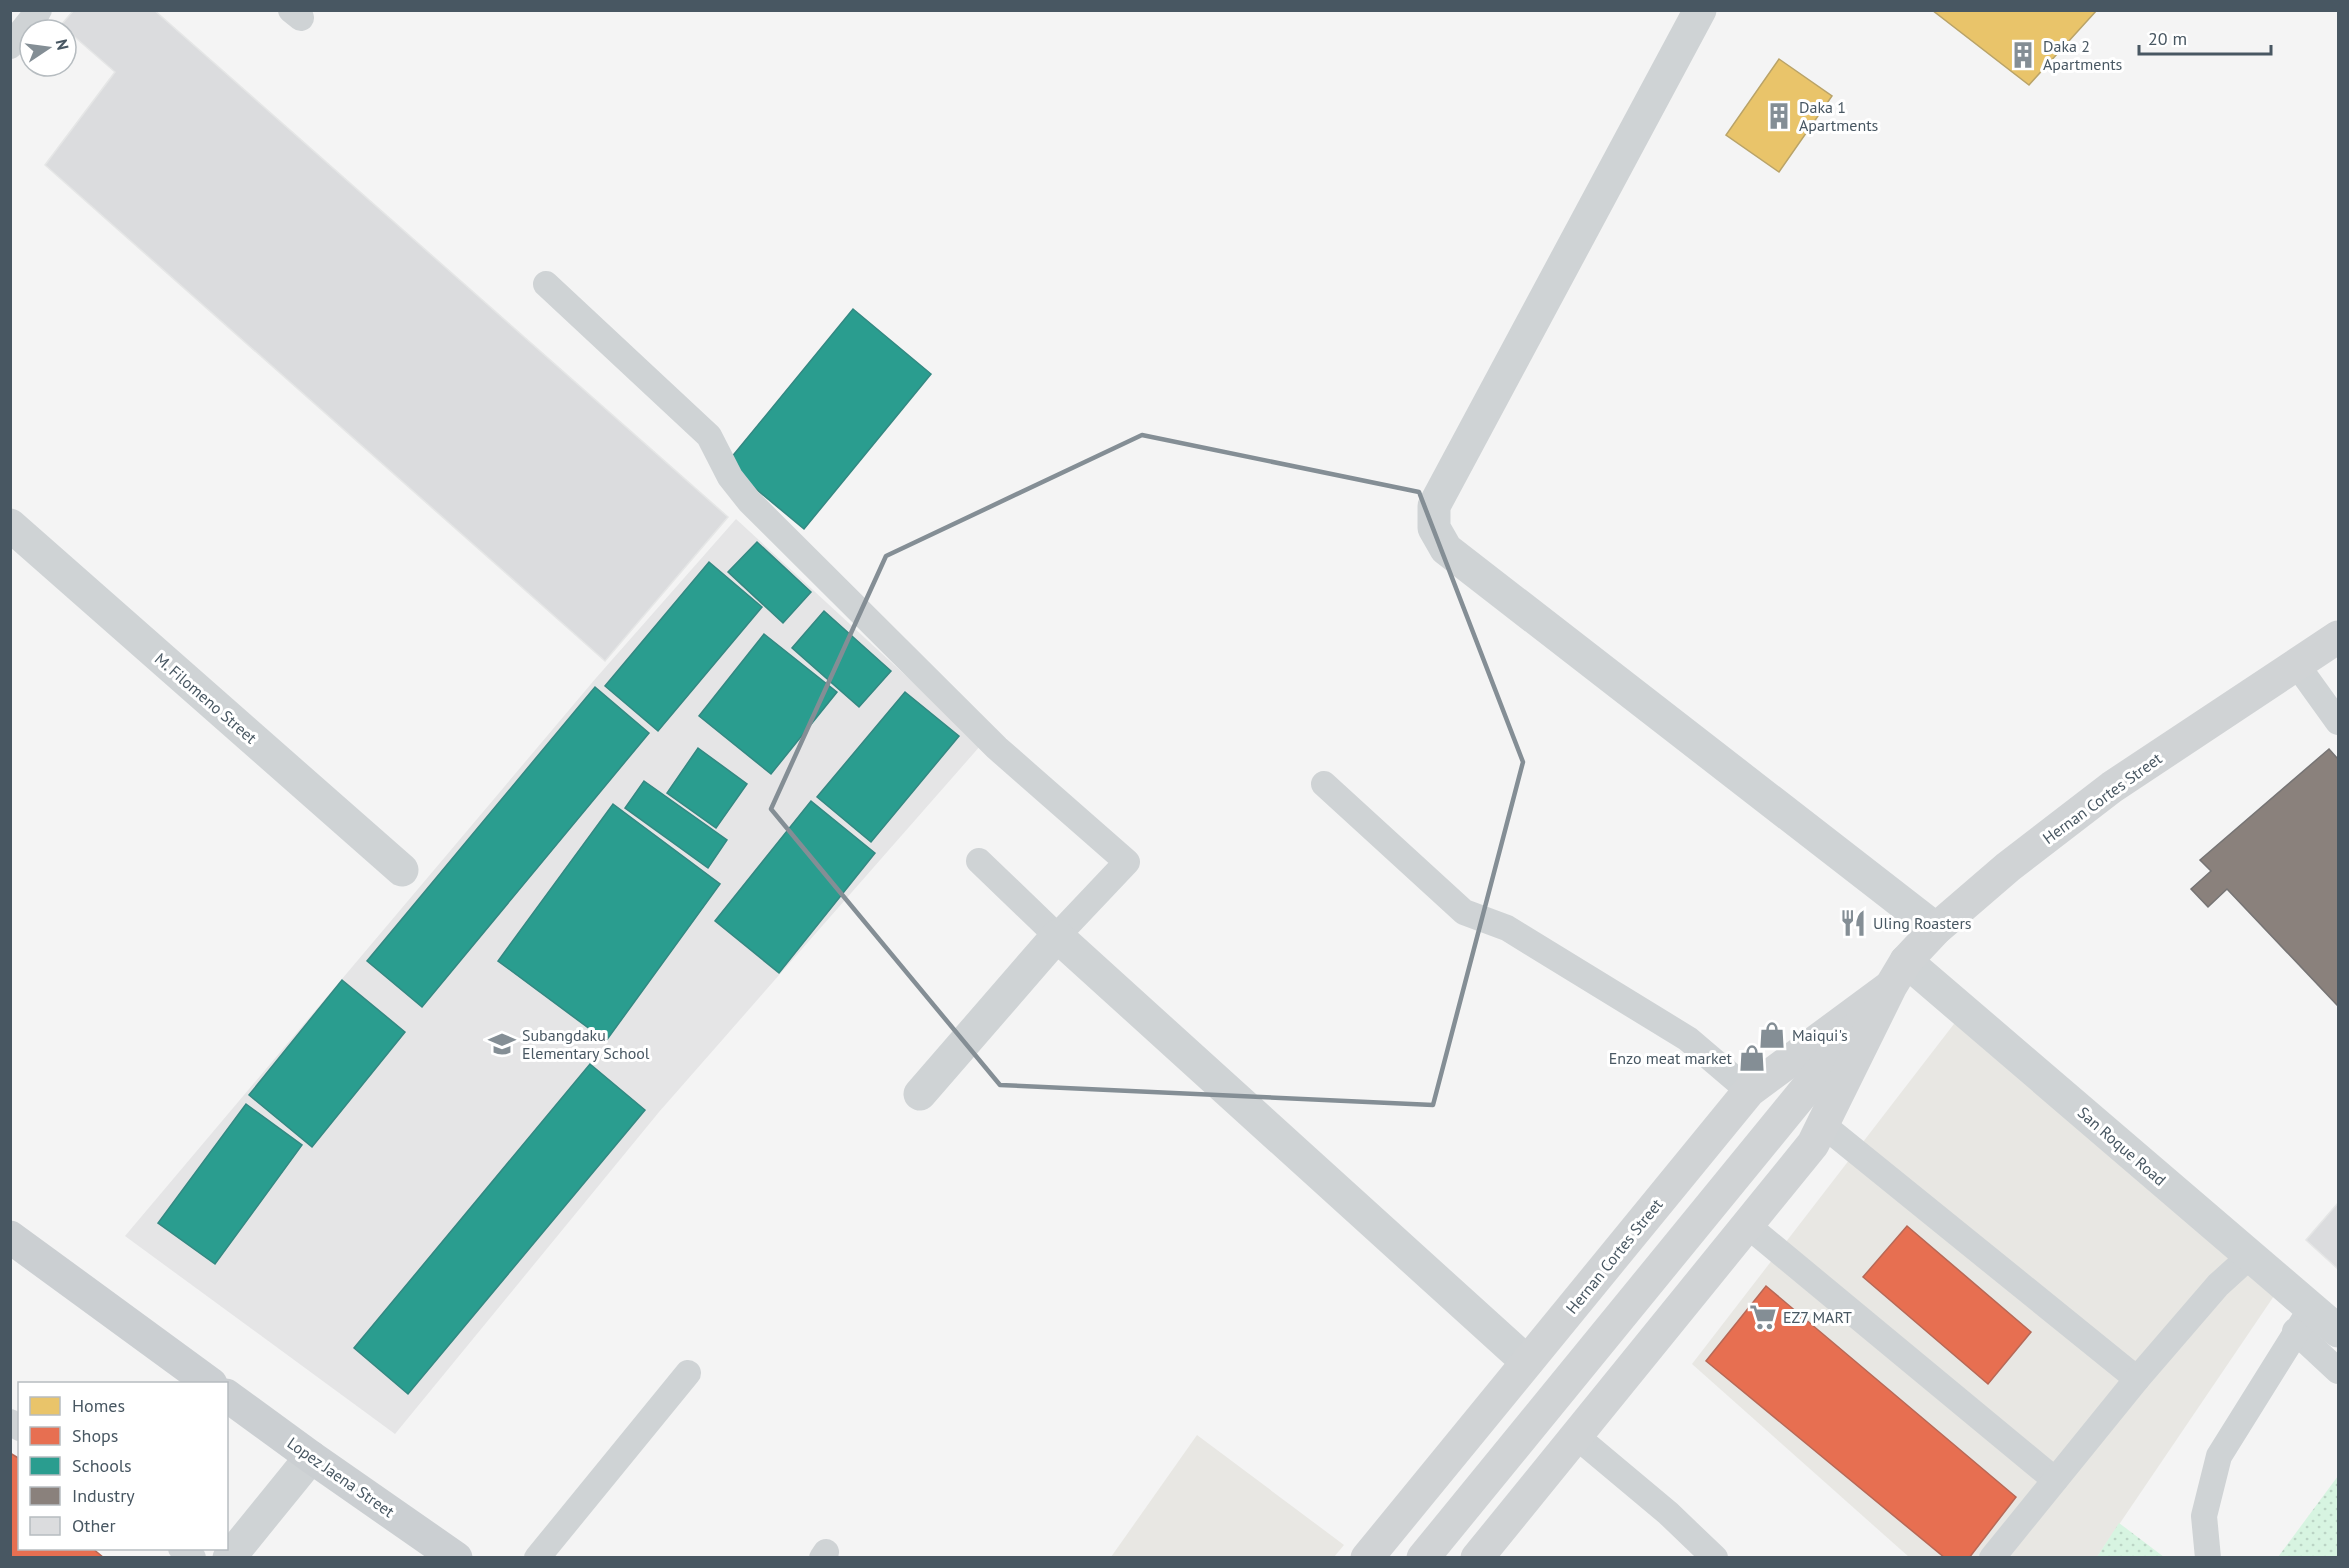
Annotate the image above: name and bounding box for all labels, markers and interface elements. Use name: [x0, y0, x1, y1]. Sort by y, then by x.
north arrow: [18, 18, 78, 78]
scale bar: [2139, 18, 2271, 56]
text: 20 m: [2148, 27, 2187, 50]
place label: Daka 2 Apartments: [2043, 36, 2123, 74]
text: N: [52, 37, 74, 52]
building icon: Daka 2 Apartments: [2008, 40, 2038, 70]
place label: Daka 1 Apartments: [1799, 97, 1879, 135]
building icon: Daka 1 Apartments: [1764, 101, 1794, 131]
street label: M. Filomeno Street: [151, 648, 261, 748]
street label: Hernan Cortes Street: [2039, 748, 2166, 848]
restaurant icon: Uling Roasters: [1838, 908, 1868, 938]
place label: Uling Roasters: [1873, 913, 1972, 933]
shop icon: Maiqui's: [1757, 1020, 1787, 1050]
place label: Subangdaku Elementary School: [522, 1025, 650, 1063]
place label: Maiqui's: [1792, 1025, 1848, 1045]
school or university icon: Subangdaku Elementary School: [487, 1029, 517, 1059]
shop icon: Enzo meat market: [1737, 1043, 1767, 1073]
place label: Enzo meat market: [1609, 1048, 1733, 1068]
street label: San Roque Road: [2074, 1102, 2170, 1190]
street label: Hernan Cortes Street: [1561, 1194, 1667, 1318]
supermarket icon: EZ7 MART: [1748, 1302, 1778, 1332]
place label: EZ7 MART: [1783, 1307, 1852, 1327]
legend: [18, 1382, 228, 1550]
text: Homes: [72, 1394, 125, 1417]
text: Shops: [72, 1424, 118, 1447]
street label: Lopez Jaena Street: [284, 1433, 399, 1522]
text: Schools: [72, 1454, 132, 1477]
text: Industry: [72, 1484, 135, 1507]
text: Other: [72, 1514, 116, 1537]

